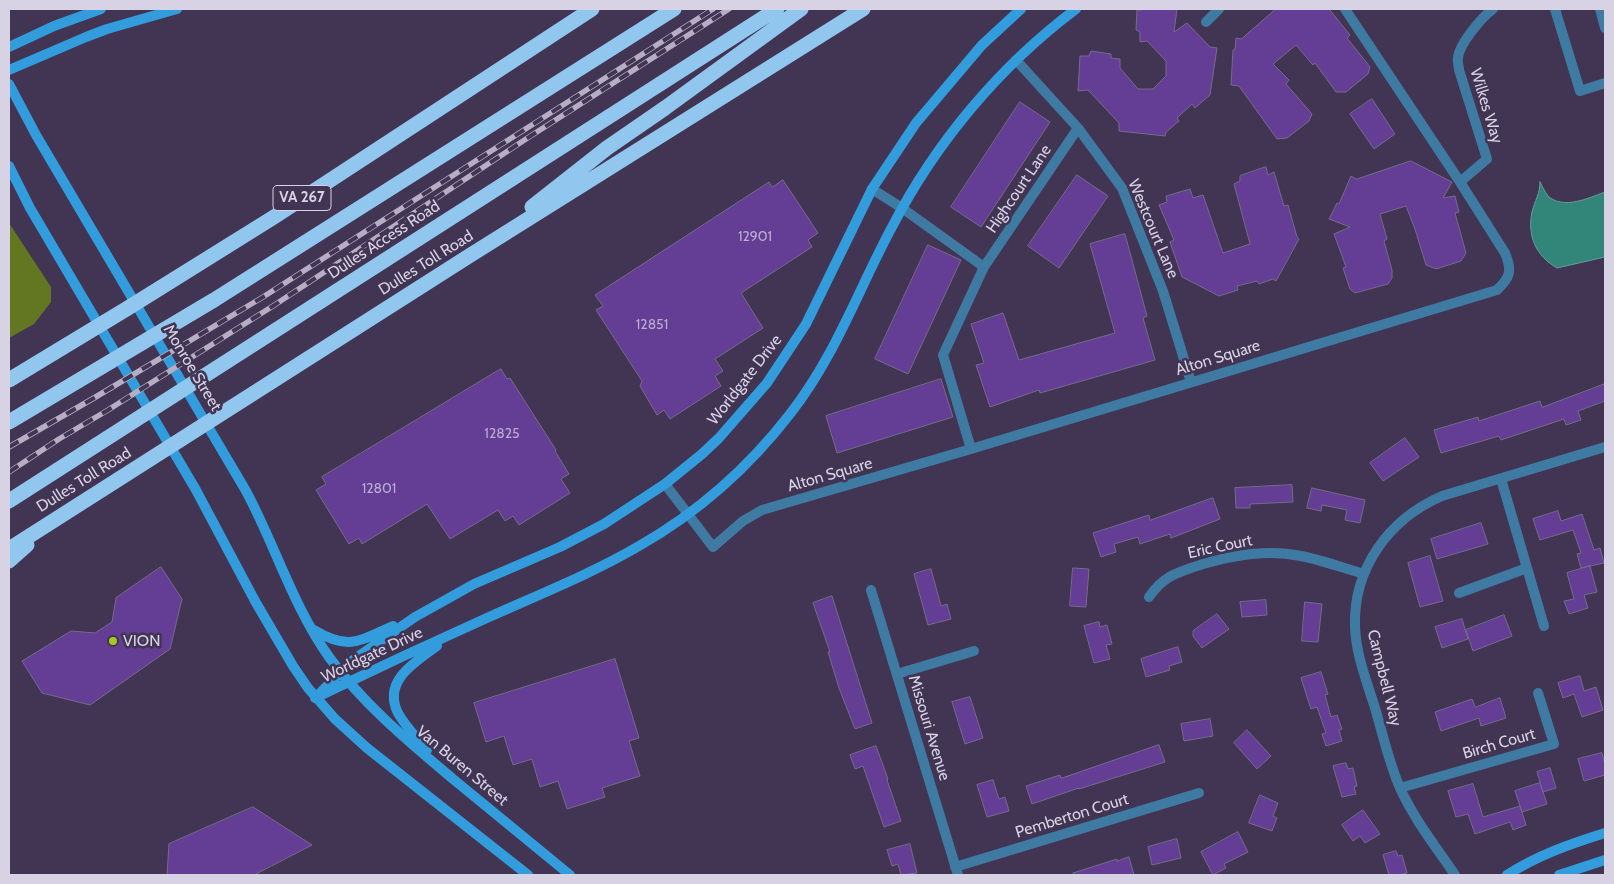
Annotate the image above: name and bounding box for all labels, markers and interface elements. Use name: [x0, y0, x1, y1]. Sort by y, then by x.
street label: Wilkes Way: [1466, 66, 1506, 146]
street label: Highcourt Lane: [982, 141, 1056, 237]
street label: Westcourt Lane: [1123, 177, 1183, 281]
road number: VA 267: [273, 186, 331, 210]
street label: Dulles Access Road: [324, 197, 444, 283]
street label: Dulles Toll Road: [375, 226, 477, 300]
house number: 12901: [738, 229, 772, 245]
house number: 12851: [636, 317, 668, 333]
street label: Monroe Street: [159, 321, 225, 415]
street label: Worldgate Drive: [704, 331, 786, 429]
street label: Alton Square: [1173, 336, 1263, 380]
house number: 12825: [484, 426, 520, 442]
street label: Dulles Toll Road: [33, 443, 135, 517]
street label: Alton Square: [785, 454, 875, 496]
house number: 12801: [362, 481, 396, 497]
street label: Eric Court: [1186, 531, 1254, 563]
street label: Worldgate Drive: [318, 623, 426, 687]
street label: Campbell Way: [1363, 628, 1405, 728]
place label: VION: [123, 631, 160, 651]
marker: VION: [107, 635, 119, 647]
street label: Missouri Avenue: [904, 673, 954, 783]
street label: Van Buren Street: [412, 722, 512, 810]
street label: Birch Court: [1461, 725, 1537, 763]
street label: Pemberton Court: [1013, 790, 1131, 842]

